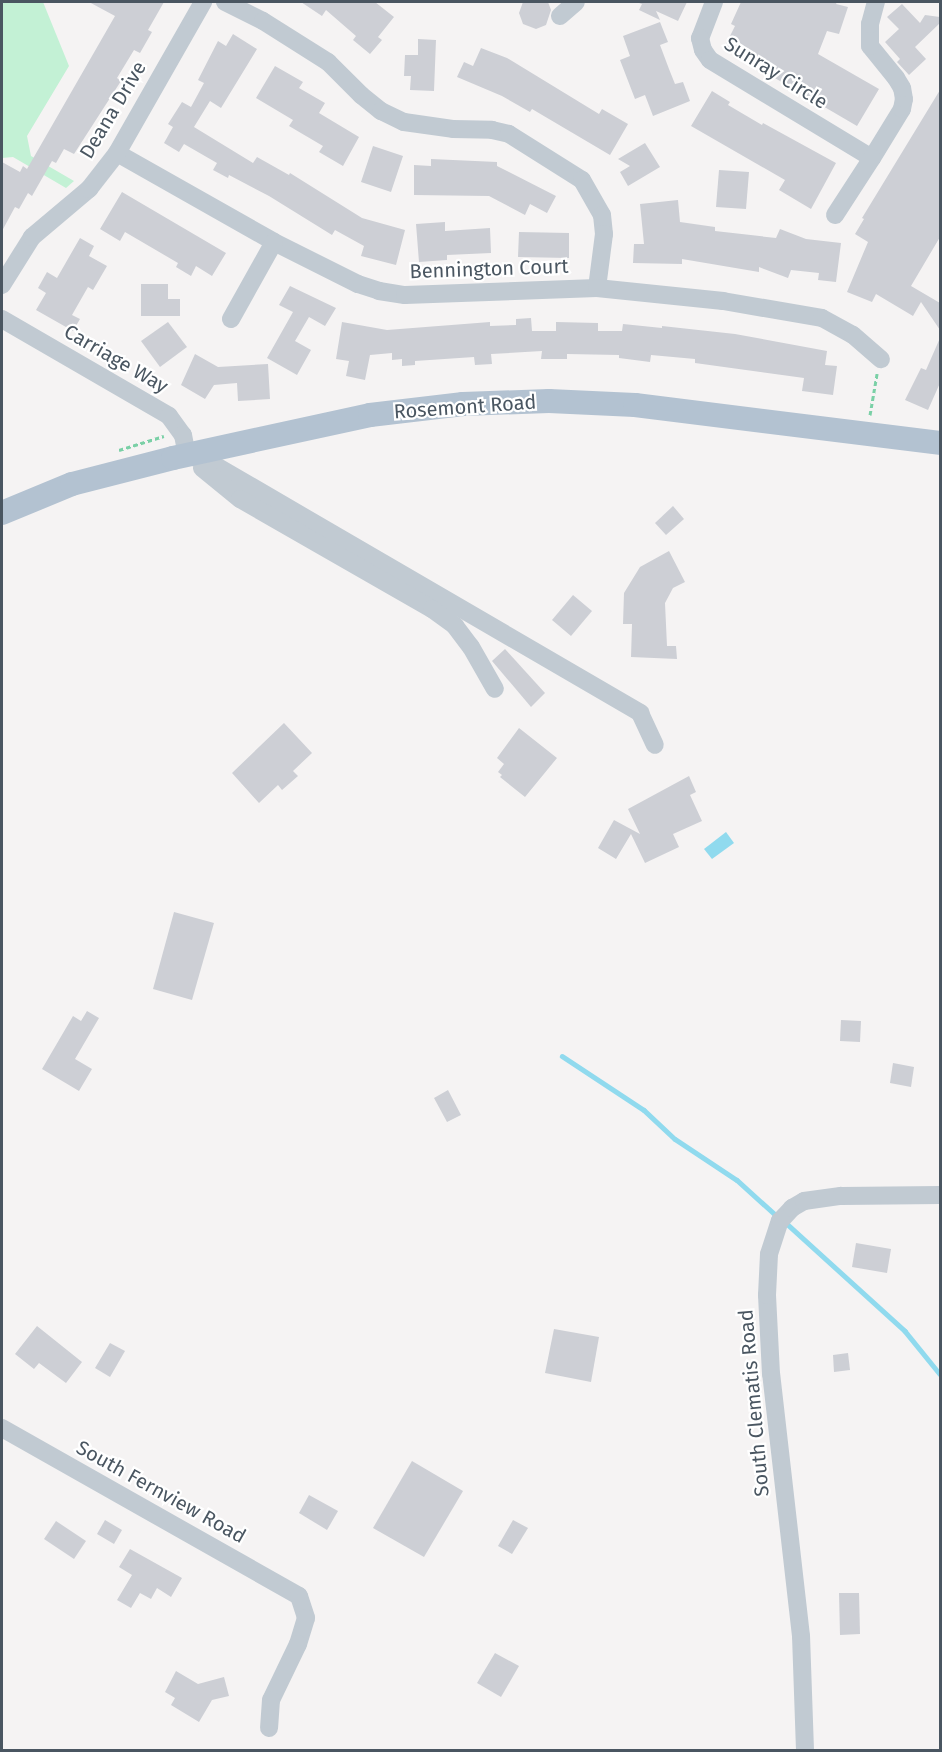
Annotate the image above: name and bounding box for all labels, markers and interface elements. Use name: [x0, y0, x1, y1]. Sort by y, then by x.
street label: Sunray Circle: [720, 32, 832, 114]
street label: Deana Drive: [75, 57, 151, 163]
street label: Bennington Court: [409, 254, 569, 284]
street label: Carriage Way: [60, 320, 172, 398]
street label: Rosemont Road: [393, 390, 537, 424]
street label: South Clematis Road: [734, 1308, 774, 1498]
street label: South Fernview Road: [72, 1435, 250, 1549]

